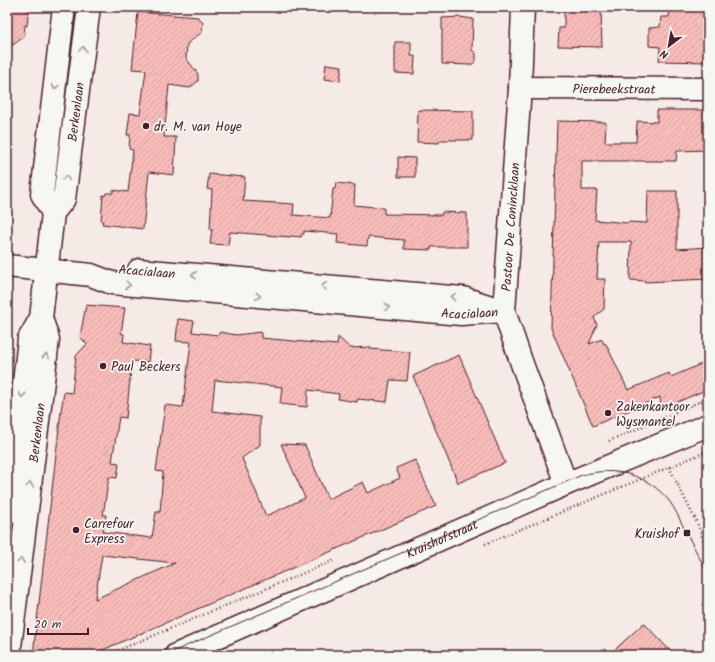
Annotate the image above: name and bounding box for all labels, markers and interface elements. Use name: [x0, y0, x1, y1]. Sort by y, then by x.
north arrow: [649, 26, 689, 66]
text: N: [657, 44, 672, 63]
one-way arrow: [78, 46, 87, 52]
street label: Pierebeekstraat: [572, 79, 657, 101]
street label: Berkenlaan: [63, 81, 91, 143]
one-way arrow: [50, 84, 59, 91]
place label: dr. M. van Hoye: [154, 117, 242, 138]
marker: dr. M. van Hoye: [141, 121, 151, 131]
street label: Pastoor De Conincklaan: [497, 162, 526, 292]
one-way arrow: [61, 175, 70, 181]
street label: Acacialaan: [118, 260, 176, 285]
one-way arrow: [191, 270, 197, 279]
one-way arrow: [125, 280, 131, 289]
one-way arrow: [321, 282, 327, 291]
one-way arrow: [255, 291, 261, 300]
one-way arrow: [450, 293, 456, 302]
street label: Acacialaan: [440, 302, 499, 326]
one-way arrow: [384, 303, 390, 312]
one-way arrow: [41, 353, 50, 359]
place label: Paul Beckers: [111, 357, 181, 378]
marker: Paul Beckers: [98, 361, 108, 371]
one-way arrow: [18, 392, 27, 399]
place label: Zakenkantoor Wysmantel: [616, 397, 690, 433]
street label: Berkenlaan: [24, 402, 52, 464]
marker: Zakenkantoor Wysmantel: [603, 408, 613, 418]
one-way arrow: [25, 482, 34, 489]
place label: Carrefour Express: [84, 514, 134, 550]
street label: Kruishofstraat: [403, 514, 482, 565]
place label: Kruishof: [634, 524, 680, 545]
marker: Carrefour Express: [71, 525, 81, 535]
marker: Kruishof: [682, 528, 692, 538]
one-way arrow: [16, 558, 25, 564]
scale bar: [28, 610, 88, 636]
text: 20 m: [34, 615, 62, 634]

